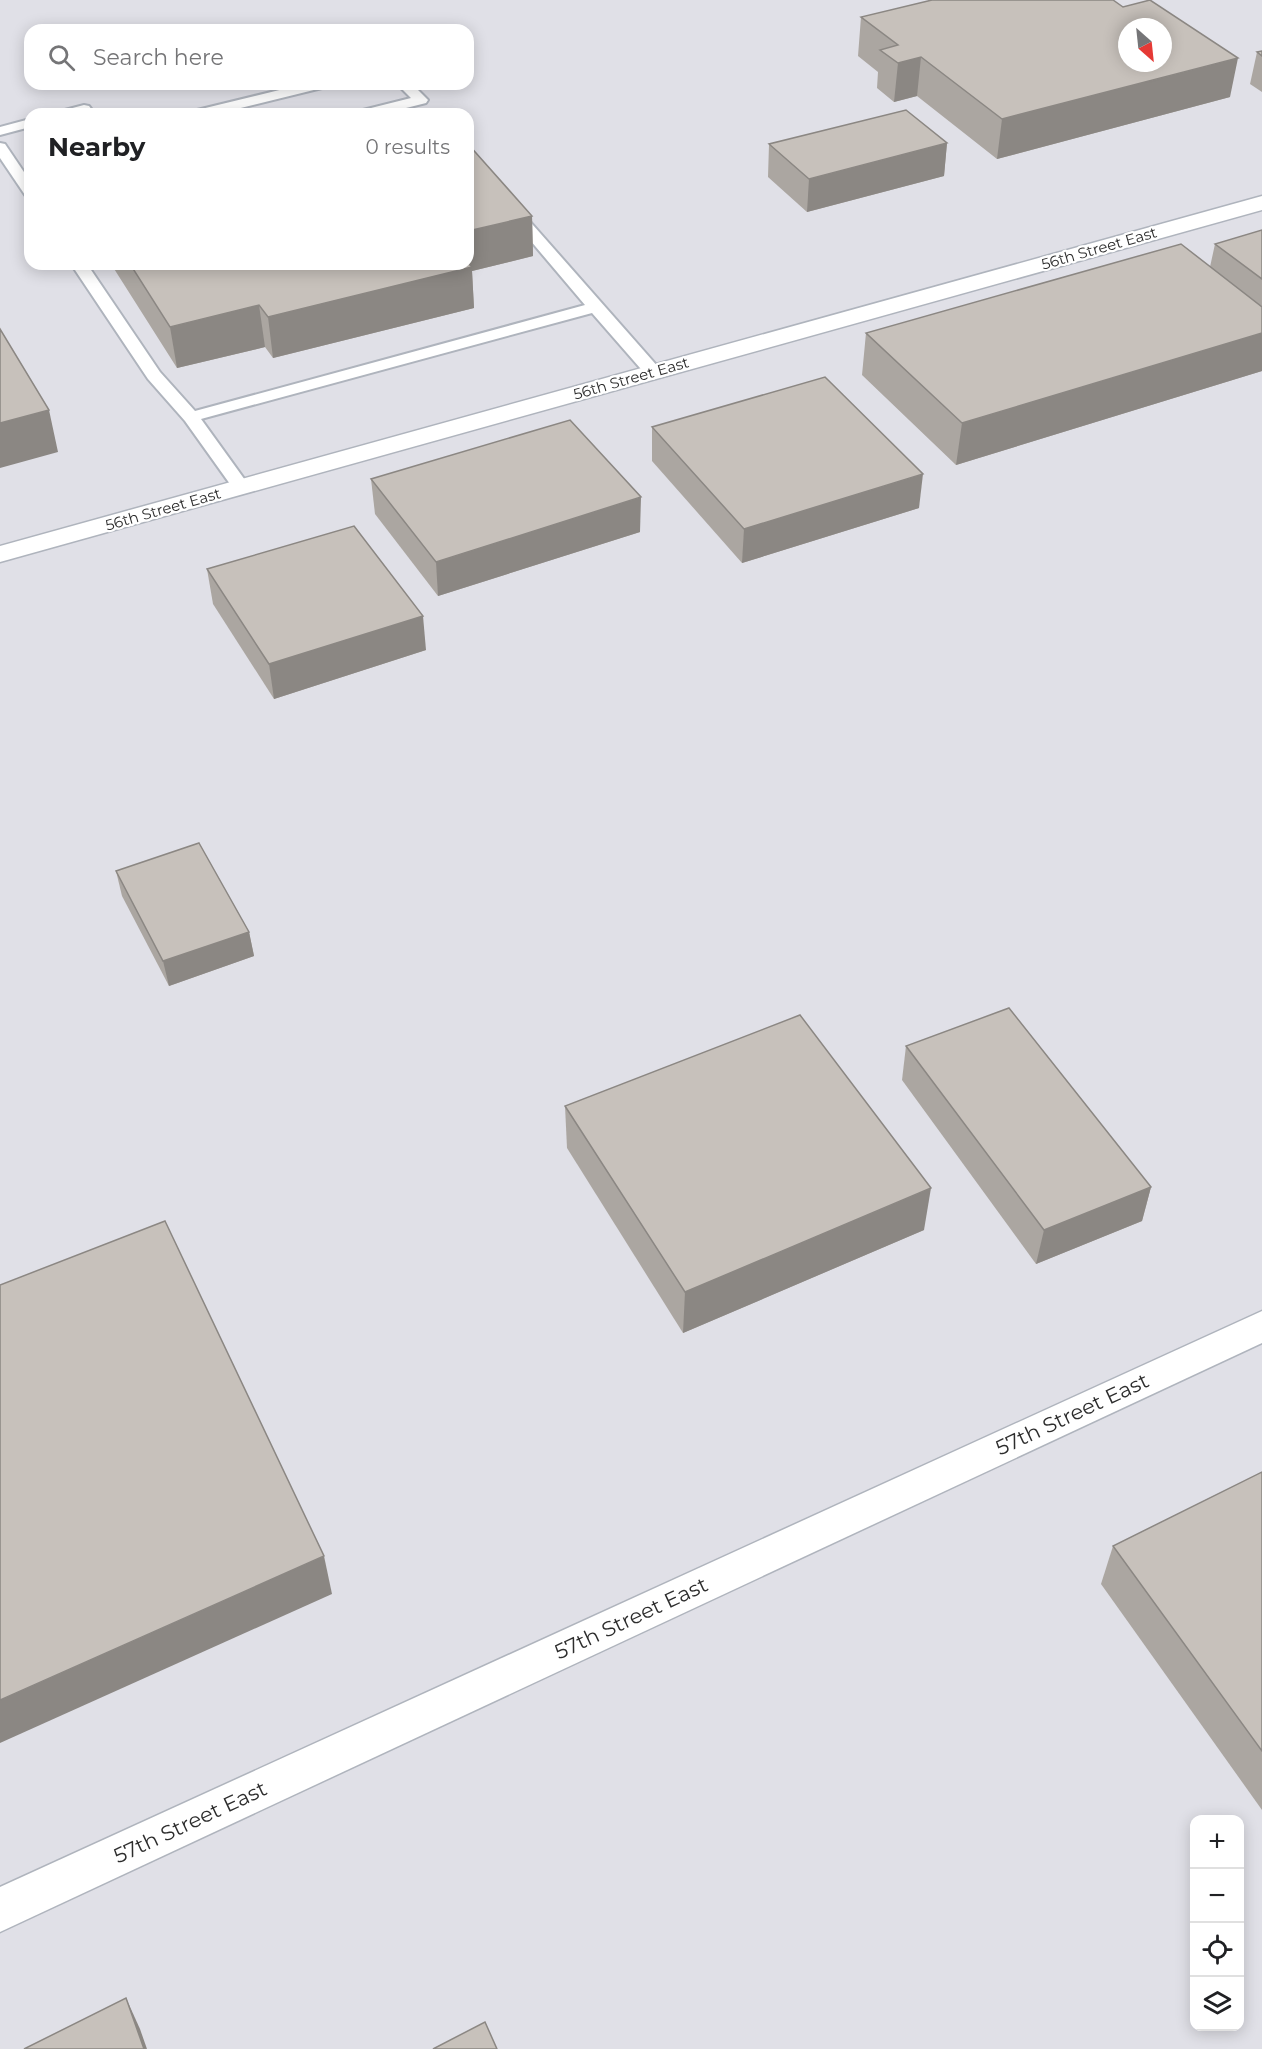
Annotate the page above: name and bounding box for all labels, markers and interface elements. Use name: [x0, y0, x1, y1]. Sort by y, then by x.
north arrow: [1118, 18, 1172, 72]
search box: [24, 24, 474, 90]
icon: search: [45, 41, 78, 74]
text: Search here: [93, 44, 224, 71]
text: Nearby: [48, 131, 145, 163]
text: 0 results: [365, 135, 450, 159]
street label: 56th Street East: [1039, 222, 1159, 274]
street label: 56th Street East: [571, 352, 691, 404]
street label: 56th Street East: [103, 483, 223, 535]
street label: 57th Street East: [992, 1368, 1152, 1460]
street label: 57th Street East: [551, 1572, 711, 1664]
street label: 57th Street East: [110, 1776, 270, 1868]
map controls: [1190, 1815, 1244, 2031]
button: +: [1190, 1815, 1244, 1869]
button: −: [1190, 1869, 1244, 1923]
button: locate: [1190, 1923, 1244, 1977]
button: layers: [1190, 1977, 1244, 2031]

